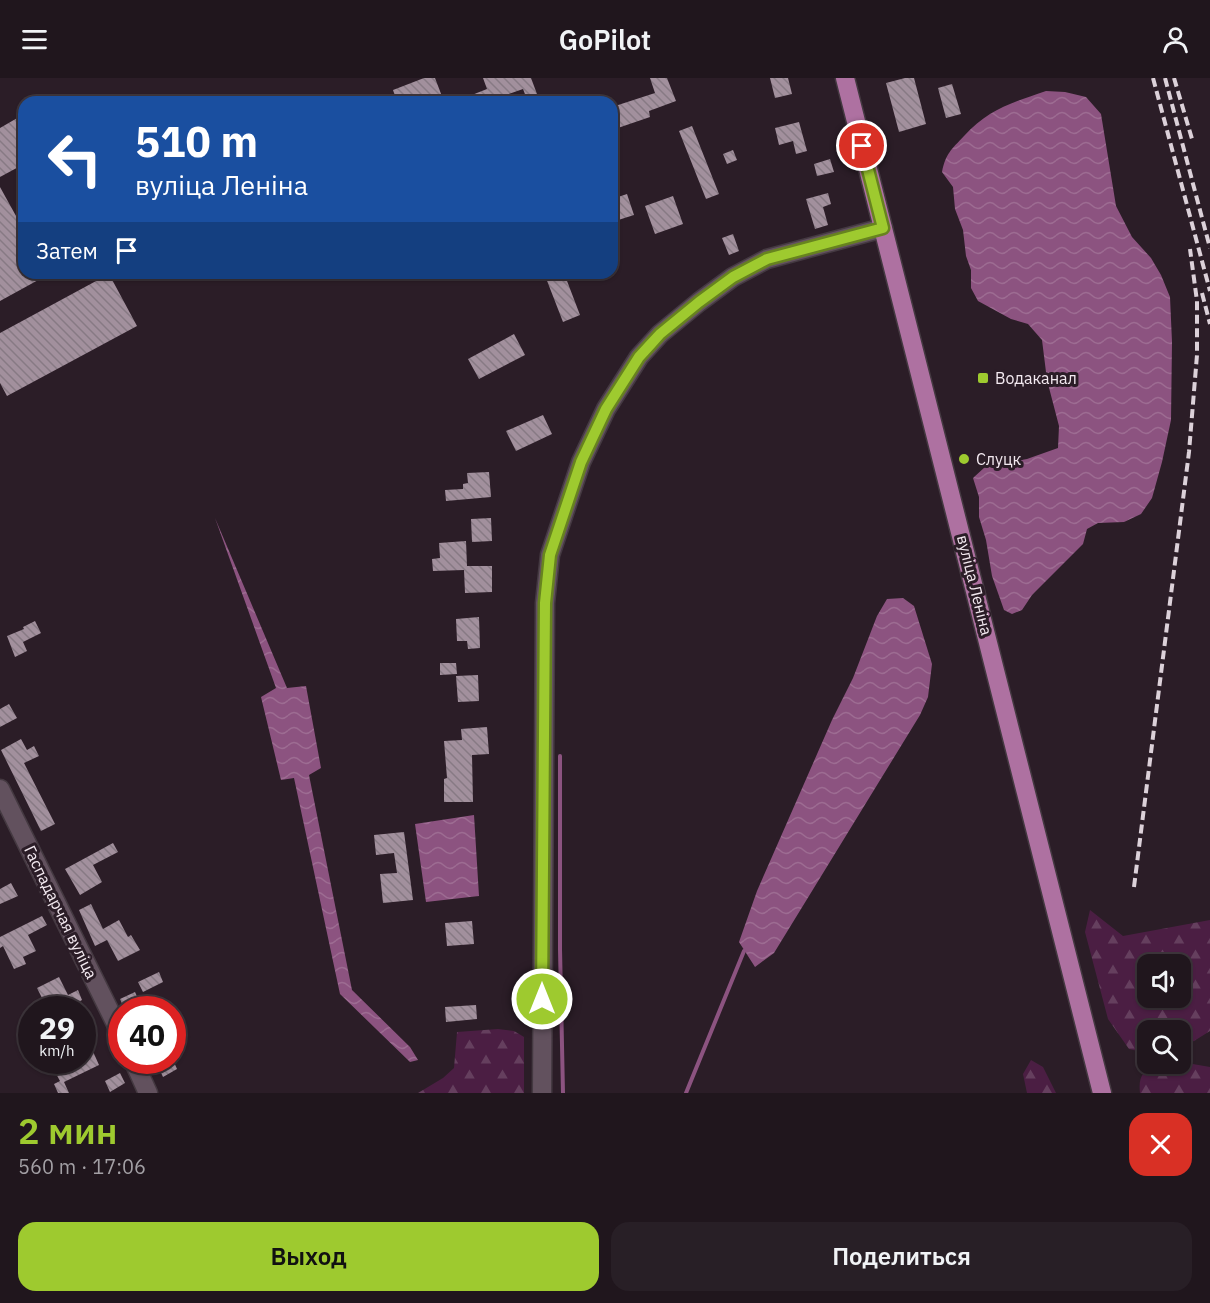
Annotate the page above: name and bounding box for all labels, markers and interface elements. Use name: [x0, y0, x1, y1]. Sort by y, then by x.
text: GoPilot: [559, 22, 651, 57]
icon: menu: [18, 23, 51, 56]
icon: person: [1159, 23, 1192, 56]
text: 510 m: [135, 114, 258, 169]
icon: left: [36, 120, 114, 198]
pin: [836, 120, 887, 171]
icon: arrive: [845, 129, 878, 162]
text: вуліца Леніна: [135, 167, 308, 202]
icon: arrive: [110, 234, 143, 267]
text: Затем: [36, 236, 98, 265]
place label: Водаканал: [995, 368, 1077, 388]
marker: Водаканал: [976, 371, 990, 385]
place label: Слуцк: [976, 449, 1022, 469]
marker: Слуцк: [957, 452, 971, 466]
street label: вуліца Леніна: [953, 533, 997, 638]
street label: Гаспадарчая вуліца: [20, 842, 102, 982]
map controls: [1137, 954, 1191, 1074]
button: sound: [1137, 954, 1191, 1008]
position arrow: [510, 967, 574, 1031]
speed limit sign: 40: [108, 996, 186, 1074]
text: 29: [39, 1008, 75, 1047]
button: search: [1137, 1020, 1191, 1074]
text: km/h: [39, 1041, 75, 1060]
text: 2 мин: [18, 1107, 117, 1154]
button: close: [1129, 1113, 1192, 1176]
text: 560 m · 17:06: [18, 1153, 146, 1180]
button: Выход: [18, 1222, 599, 1291]
button: Поделиться: [611, 1222, 1192, 1291]

